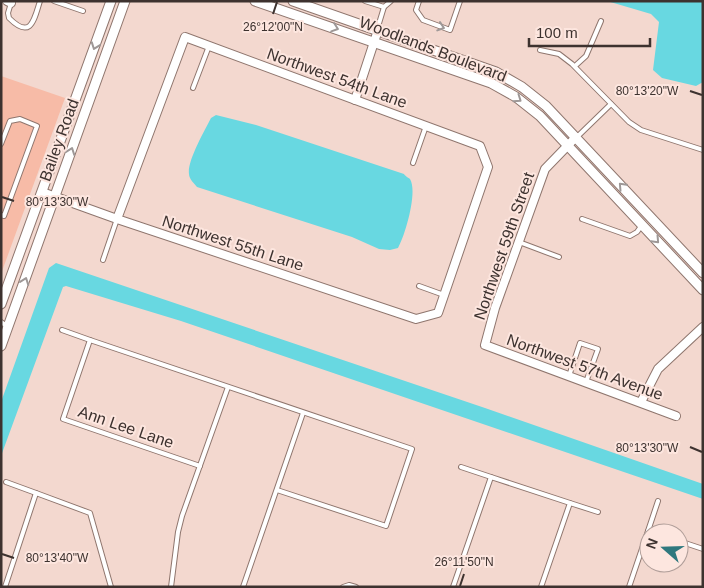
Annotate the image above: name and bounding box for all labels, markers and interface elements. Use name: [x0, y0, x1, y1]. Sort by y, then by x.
street label: Woodlands Boulevard: [357, 13, 509, 85]
scale bar: [529, 15, 650, 47]
text: 26°12'00"N: [243, 20, 303, 34]
one-way arrow: [436, 21, 444, 31]
one-way arrow: [330, 22, 338, 32]
text: 100 m: [536, 24, 578, 41]
one-way arrow: [90, 42, 100, 50]
street label: Northwest 54th Lane: [265, 45, 409, 111]
text: 80°13'20"W: [616, 84, 679, 98]
one-way arrow: [512, 93, 522, 102]
street label: Bailey Road: [36, 97, 82, 183]
one-way arrow: [65, 147, 75, 156]
street label: Northwest 59th Street: [471, 170, 537, 322]
one-way arrow: [619, 183, 628, 192]
text: 80°13'30"W: [26, 195, 89, 209]
street label: Northwest 55th Lane: [160, 212, 306, 274]
one-way arrow: [650, 235, 659, 244]
one-way arrow: [19, 277, 29, 285]
street label: Northwest 57th Avenue: [504, 331, 666, 403]
street label: Ann Lee Lane: [76, 403, 176, 451]
text: 80°13'30"W: [616, 441, 679, 455]
north arrow: [639, 523, 689, 573]
text: N: [643, 536, 661, 551]
text: 80°13'40"W: [26, 551, 89, 565]
text: 26°11'50"N: [434, 555, 494, 569]

